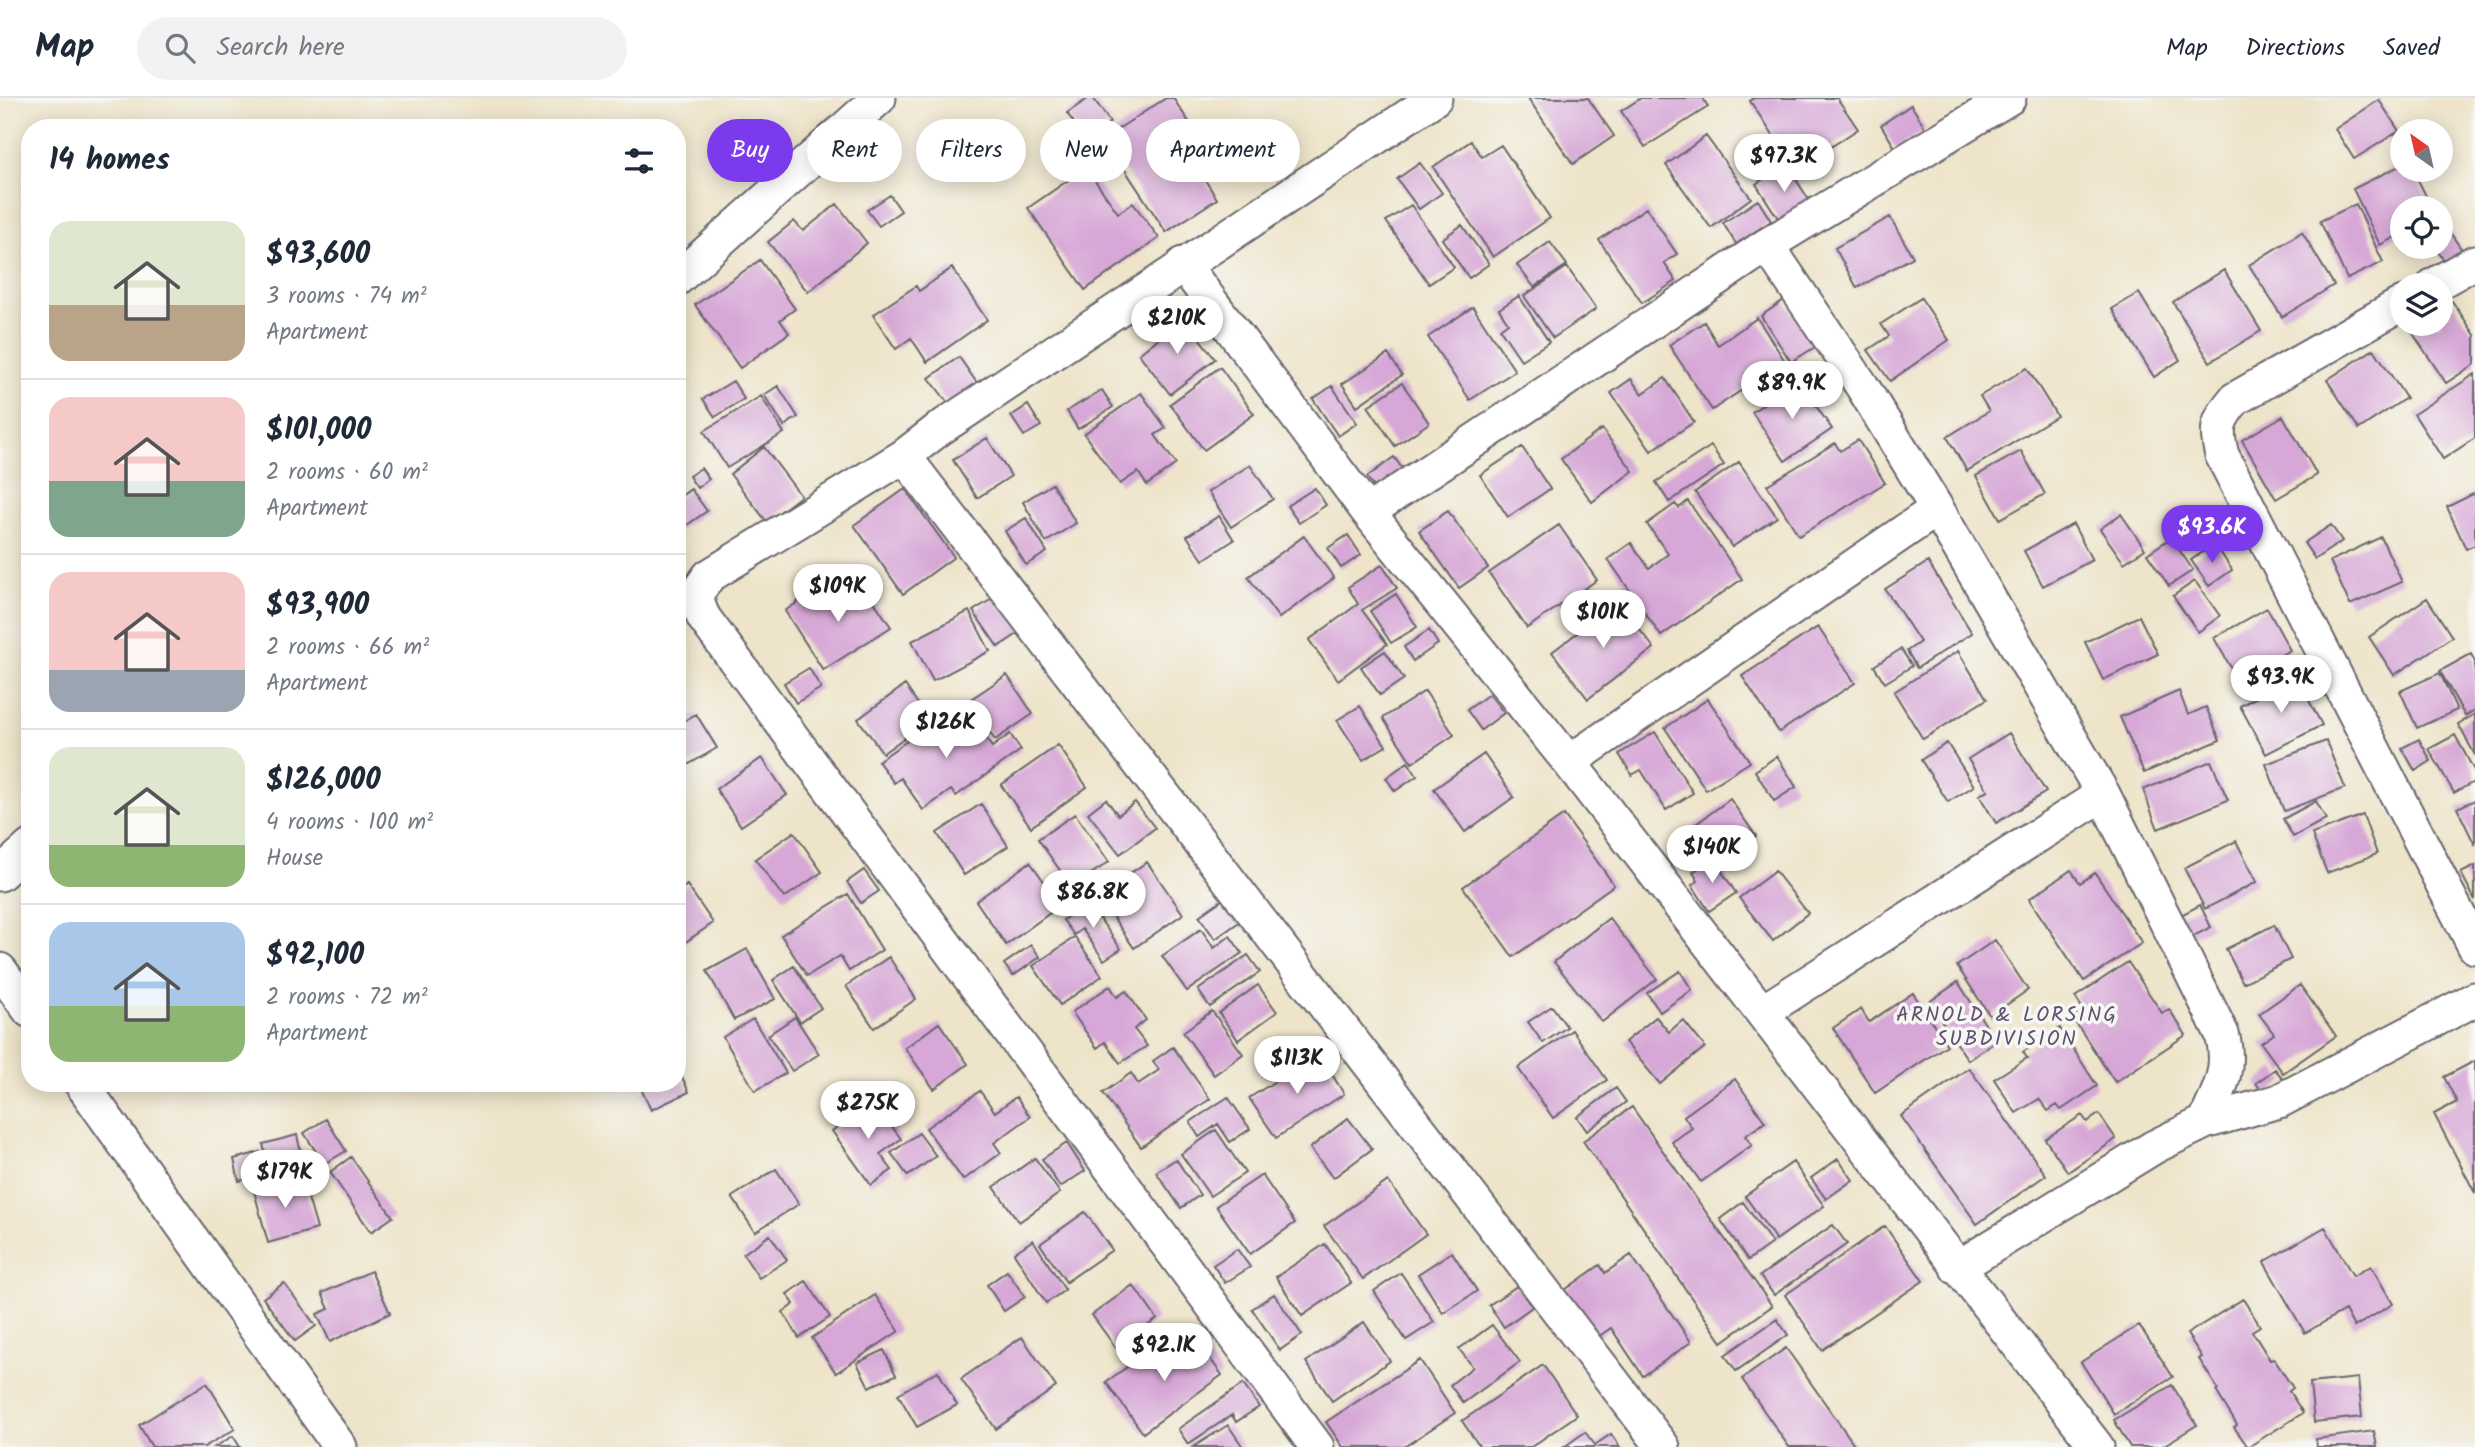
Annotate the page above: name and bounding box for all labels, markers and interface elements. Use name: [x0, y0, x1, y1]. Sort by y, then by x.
search box: [137, 17, 627, 80]
text: Map: [35, 22, 95, 75]
text: Search here: [217, 27, 345, 69]
icon: search: [161, 29, 199, 67]
text: Map: [2166, 29, 2208, 68]
text: Directions: [2246, 29, 2345, 68]
text: Saved: [2383, 29, 2440, 68]
chip: Buy: [707, 119, 793, 182]
chip: Rent: [807, 119, 902, 182]
chip: Filters: [916, 119, 1026, 182]
chip: New: [1040, 119, 1132, 182]
chip: Apartment: [1146, 119, 1300, 182]
north arrow: [2390, 119, 2454, 182]
map controls: [2390, 119, 2453, 336]
pin: $97.3K: [1727, 134, 1841, 194]
text: 14 homes: [49, 137, 170, 185]
text: $97.3K: [1750, 139, 1818, 175]
icon: filters: [620, 142, 658, 180]
button: locate: [2390, 196, 2453, 259]
text: $93,600: [266, 231, 370, 279]
icon: home: [105, 249, 189, 333]
button: layers: [2390, 273, 2453, 336]
text: 3 rooms · 74 m²: [266, 279, 427, 315]
pin: $210K: [1128, 296, 1226, 356]
text: $210K: [1147, 301, 1207, 337]
text: Apartment: [266, 315, 368, 351]
pin: $89.9K: [1735, 362, 1849, 421]
text: $89.9K: [1757, 366, 1827, 402]
text: $101,000: [266, 407, 371, 455]
icon: home: [105, 425, 189, 509]
text: 2 rooms · 60 m²: [266, 455, 428, 491]
text: Apartment: [266, 491, 368, 527]
pin: $93.6K: [2155, 505, 2269, 565]
text: $93.6K: [2177, 510, 2247, 546]
pin: $109K: [789, 564, 887, 624]
text: $109K: [809, 569, 867, 605]
text: $93,900: [266, 582, 369, 630]
pin: $101K: [1554, 590, 1652, 650]
text: $101K: [1576, 595, 1630, 631]
icon: home: [105, 600, 189, 684]
text: 2 rooms · 66 m²: [266, 630, 429, 666]
pin: $93.9K: [2224, 656, 2338, 715]
text: $93.9K: [2247, 660, 2315, 696]
text: Apartment: [266, 666, 368, 702]
pin: $126K: [897, 700, 995, 760]
text: $126K: [916, 705, 976, 741]
text: $126,000: [266, 757, 381, 805]
icon: home: [105, 775, 189, 859]
text: 4 rooms · 100 m²: [266, 805, 433, 841]
pin: $140K: [1663, 826, 1761, 885]
text: $140K: [1683, 830, 1741, 866]
text: House: [266, 841, 323, 877]
pin: $86.8K: [1036, 870, 1150, 930]
text: $86.8K: [1057, 875, 1129, 911]
text: $92,100: [266, 932, 364, 980]
icon: home: [105, 950, 189, 1034]
text: 2 rooms · 72 m²: [266, 980, 428, 1016]
district label: ARNOLD & LORSING SUBDIVISION: [1896, 999, 2118, 1056]
text: Apartment: [266, 1016, 368, 1052]
pin: $113K: [1248, 1037, 1346, 1096]
text: $113K: [1270, 1041, 1324, 1077]
pin: $275K: [819, 1082, 917, 1141]
text: $275K: [836, 1086, 900, 1122]
pin: $179K: [236, 1150, 334, 1210]
text: $179K: [257, 1155, 313, 1191]
pin: $92.1K: [1107, 1324, 1221, 1383]
text: $92.1K: [1132, 1328, 1196, 1364]

